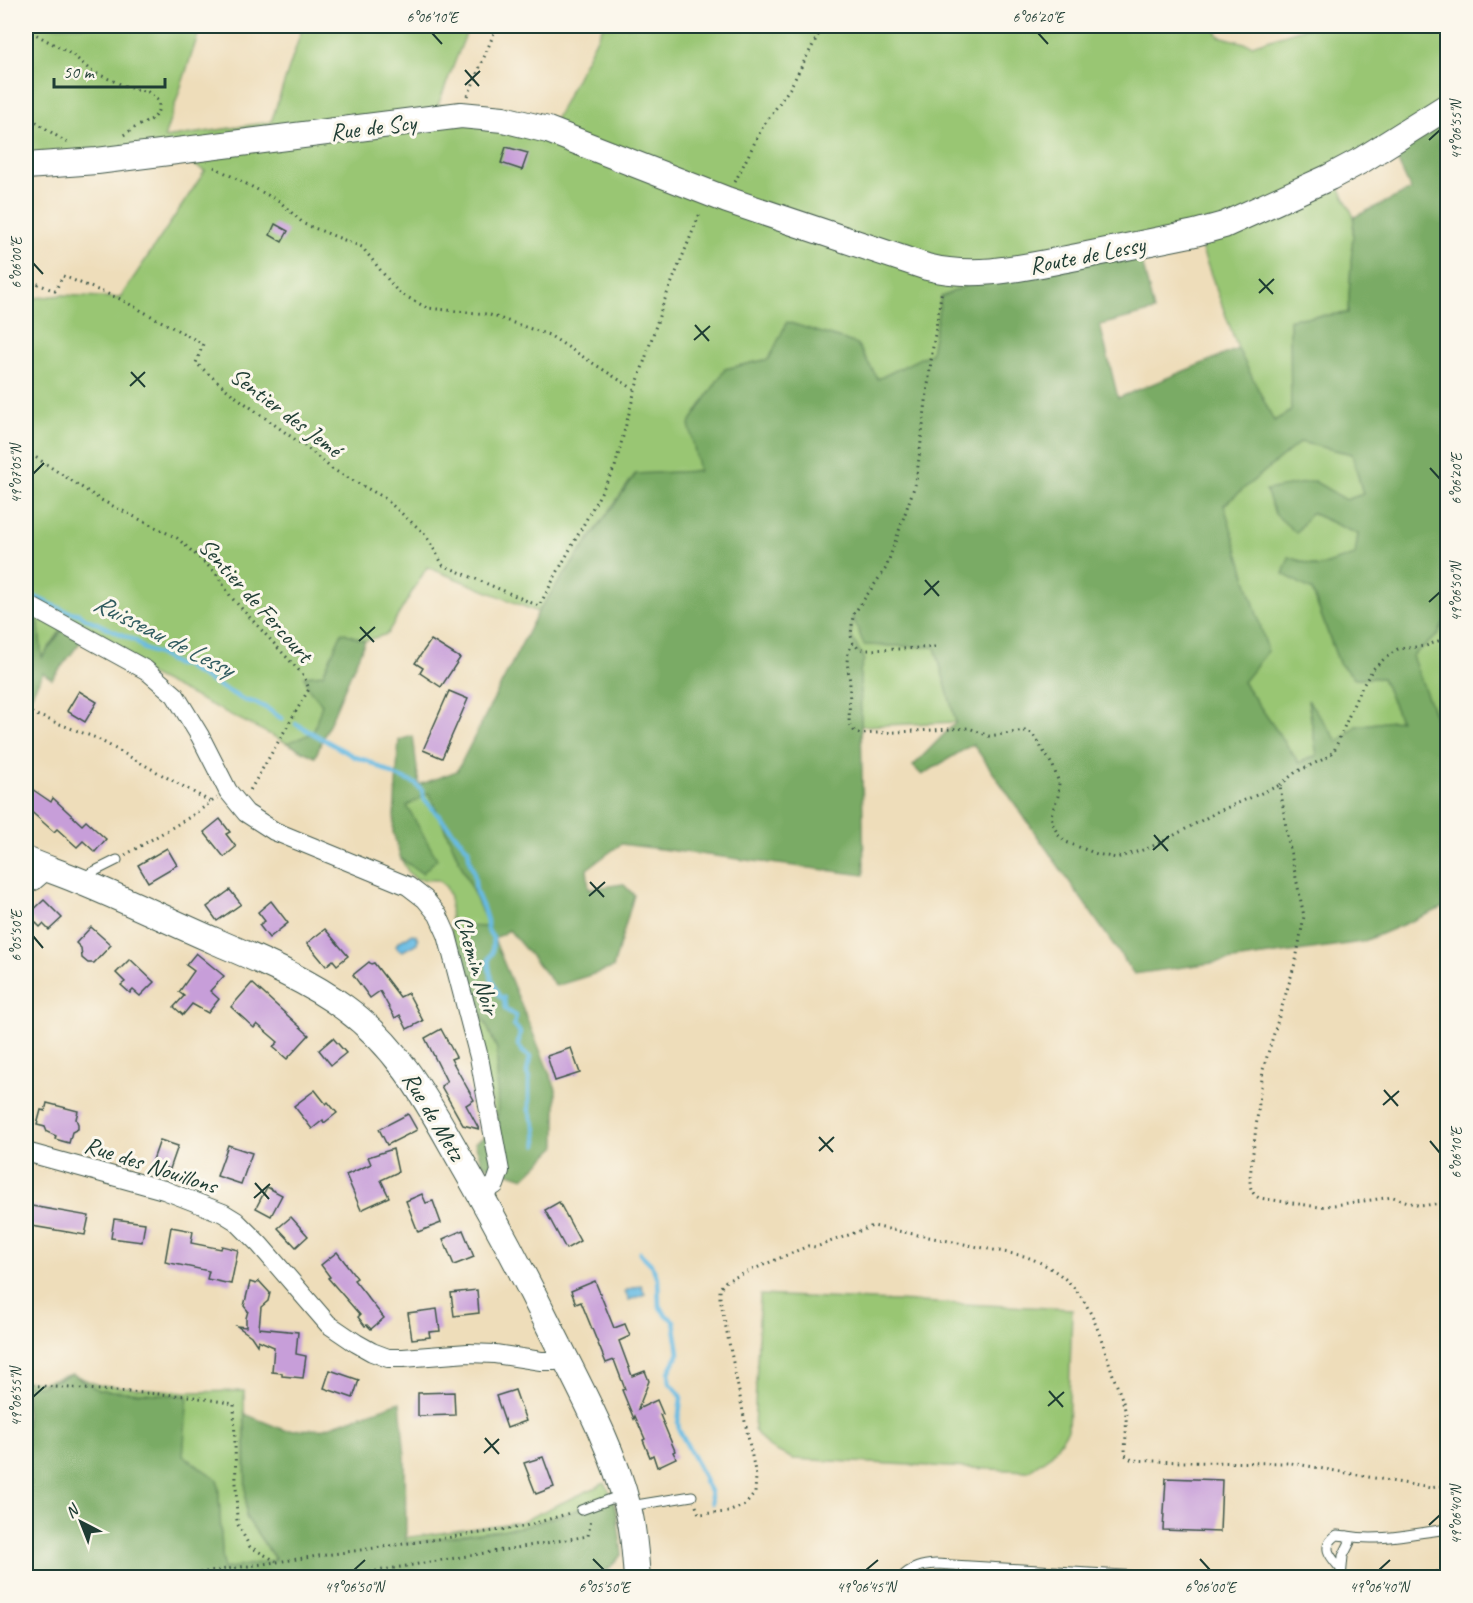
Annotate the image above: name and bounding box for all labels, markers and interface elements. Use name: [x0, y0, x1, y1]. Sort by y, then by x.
text: 6°06'10"E: [406, 8, 460, 27]
text: 6°06'20"E: [1012, 8, 1066, 27]
scale bar: [54, 51, 165, 89]
text: 50 m: [63, 61, 96, 83]
text: 49°06'55"N: [1447, 97, 1466, 160]
street label: Rue de Scy: [329, 107, 419, 147]
street label: Route de Lessy: [1027, 229, 1149, 281]
text: 6°06'00"E: [7, 235, 26, 289]
street label: Sentier des Jemé: [224, 360, 351, 466]
text: 49°07'05"N: [7, 441, 26, 504]
text: 6°06'20"E: [1447, 451, 1466, 505]
street label: Sentier de Fercourt: [192, 532, 321, 670]
text: 49°06'50"N: [1447, 559, 1466, 622]
water label: Ruisseau de Lessy: [88, 586, 243, 687]
text: 6°05'50"E: [7, 908, 26, 962]
street label: Chemin Noir: [448, 912, 507, 1020]
street label: Rue de Metz: [396, 1066, 473, 1167]
text: 6°06'10"E: [1447, 1125, 1466, 1179]
street label: Rue des Nouillons: [81, 1129, 223, 1201]
text: 49°06'55"N: [7, 1364, 26, 1427]
text: 49°06'40"N: [1447, 1482, 1466, 1545]
north arrow: [51, 1492, 111, 1552]
text: N: [61, 1499, 84, 1522]
text: 49°06'50"N: [324, 1578, 387, 1597]
text: 6°05'50"E: [578, 1578, 632, 1597]
text: 49°06'45"N: [836, 1578, 899, 1597]
text: 6°06'00"E: [1184, 1578, 1238, 1597]
text: 49°06'40"N: [1349, 1578, 1412, 1597]

